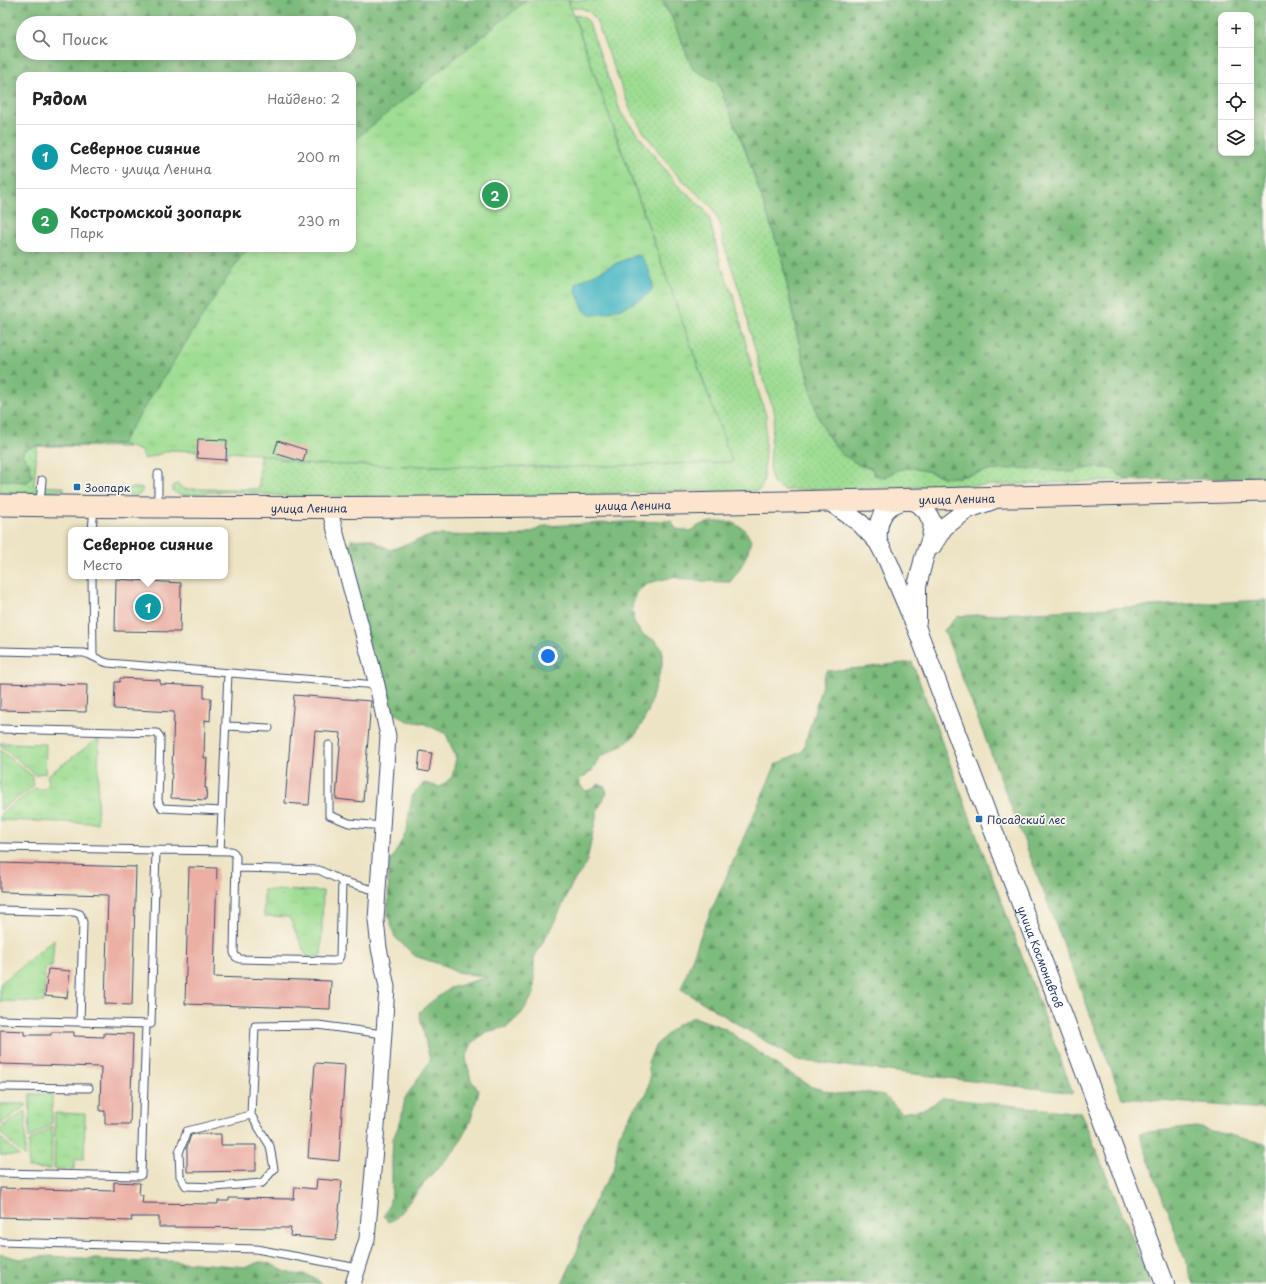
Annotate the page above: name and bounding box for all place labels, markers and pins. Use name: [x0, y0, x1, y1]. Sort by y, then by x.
pin: 2: [482, 180, 508, 210]
place label: Зоопарк: [84, 479, 131, 496]
marker: Зоопарк: [72, 482, 82, 492]
pin: 1: [135, 592, 161, 622]
place label: Посадский лес: [987, 811, 1065, 828]
marker: Посадский лес: [974, 814, 984, 824]

